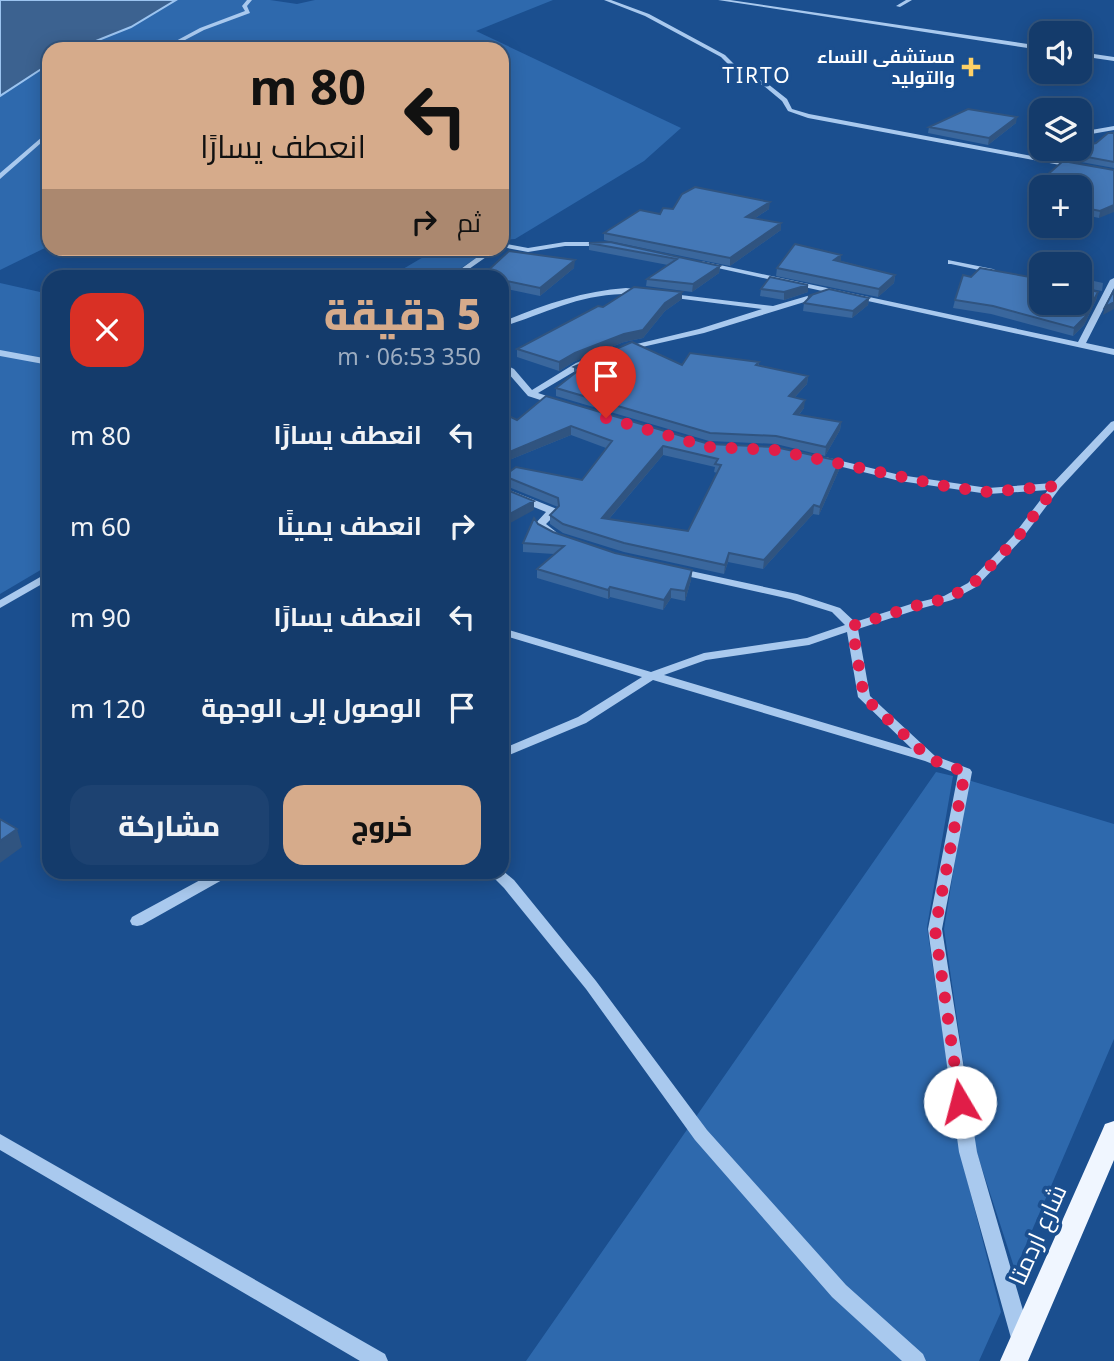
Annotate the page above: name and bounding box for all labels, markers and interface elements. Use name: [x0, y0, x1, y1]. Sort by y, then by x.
map controls: [1029, 21, 1092, 315]
button: sound: [1029, 21, 1092, 84]
place label: مستشفى النساء والتوليد: [817, 44, 955, 89]
text: 80 m: [249, 53, 366, 119]
marker: مستشفى النساء والتوليد: [961, 57, 981, 77]
district label: TIRTO: [722, 61, 792, 89]
icon: left: [390, 70, 481, 161]
button: layers: [1029, 98, 1092, 161]
text: انعطف يسارًا: [200, 124, 366, 167]
button: +: [1029, 175, 1092, 238]
icon: right: [405, 203, 443, 241]
text: ثم: [457, 204, 481, 240]
button: −: [1029, 252, 1092, 315]
text: 5 دقيقة: [324, 285, 481, 342]
button: close: [70, 293, 144, 367]
text: 350 m · 06:53: [337, 340, 481, 372]
pin: [576, 346, 636, 418]
icon: arrive: [587, 357, 625, 395]
text: انعطف يسارًا: [273, 416, 422, 452]
icon: left: [443, 416, 481, 454]
text: 80 m: [70, 417, 131, 453]
text: انعطف يمينًا: [277, 507, 422, 543]
icon: right: [443, 507, 481, 545]
text: 60 m: [70, 508, 131, 544]
text: انعطف يسارًا: [273, 598, 422, 634]
icon: left: [443, 598, 481, 636]
text: 90 m: [70, 599, 131, 635]
text: الوصول إلى الوجهة: [201, 689, 422, 725]
icon: arrive: [443, 689, 481, 727]
text: 120 m: [70, 690, 146, 726]
button: مشاركة: [70, 785, 269, 865]
button: خروج: [283, 785, 481, 865]
position arrow: [923, 1065, 997, 1139]
street label: شارع اردمتا: [1000, 1179, 1074, 1290]

